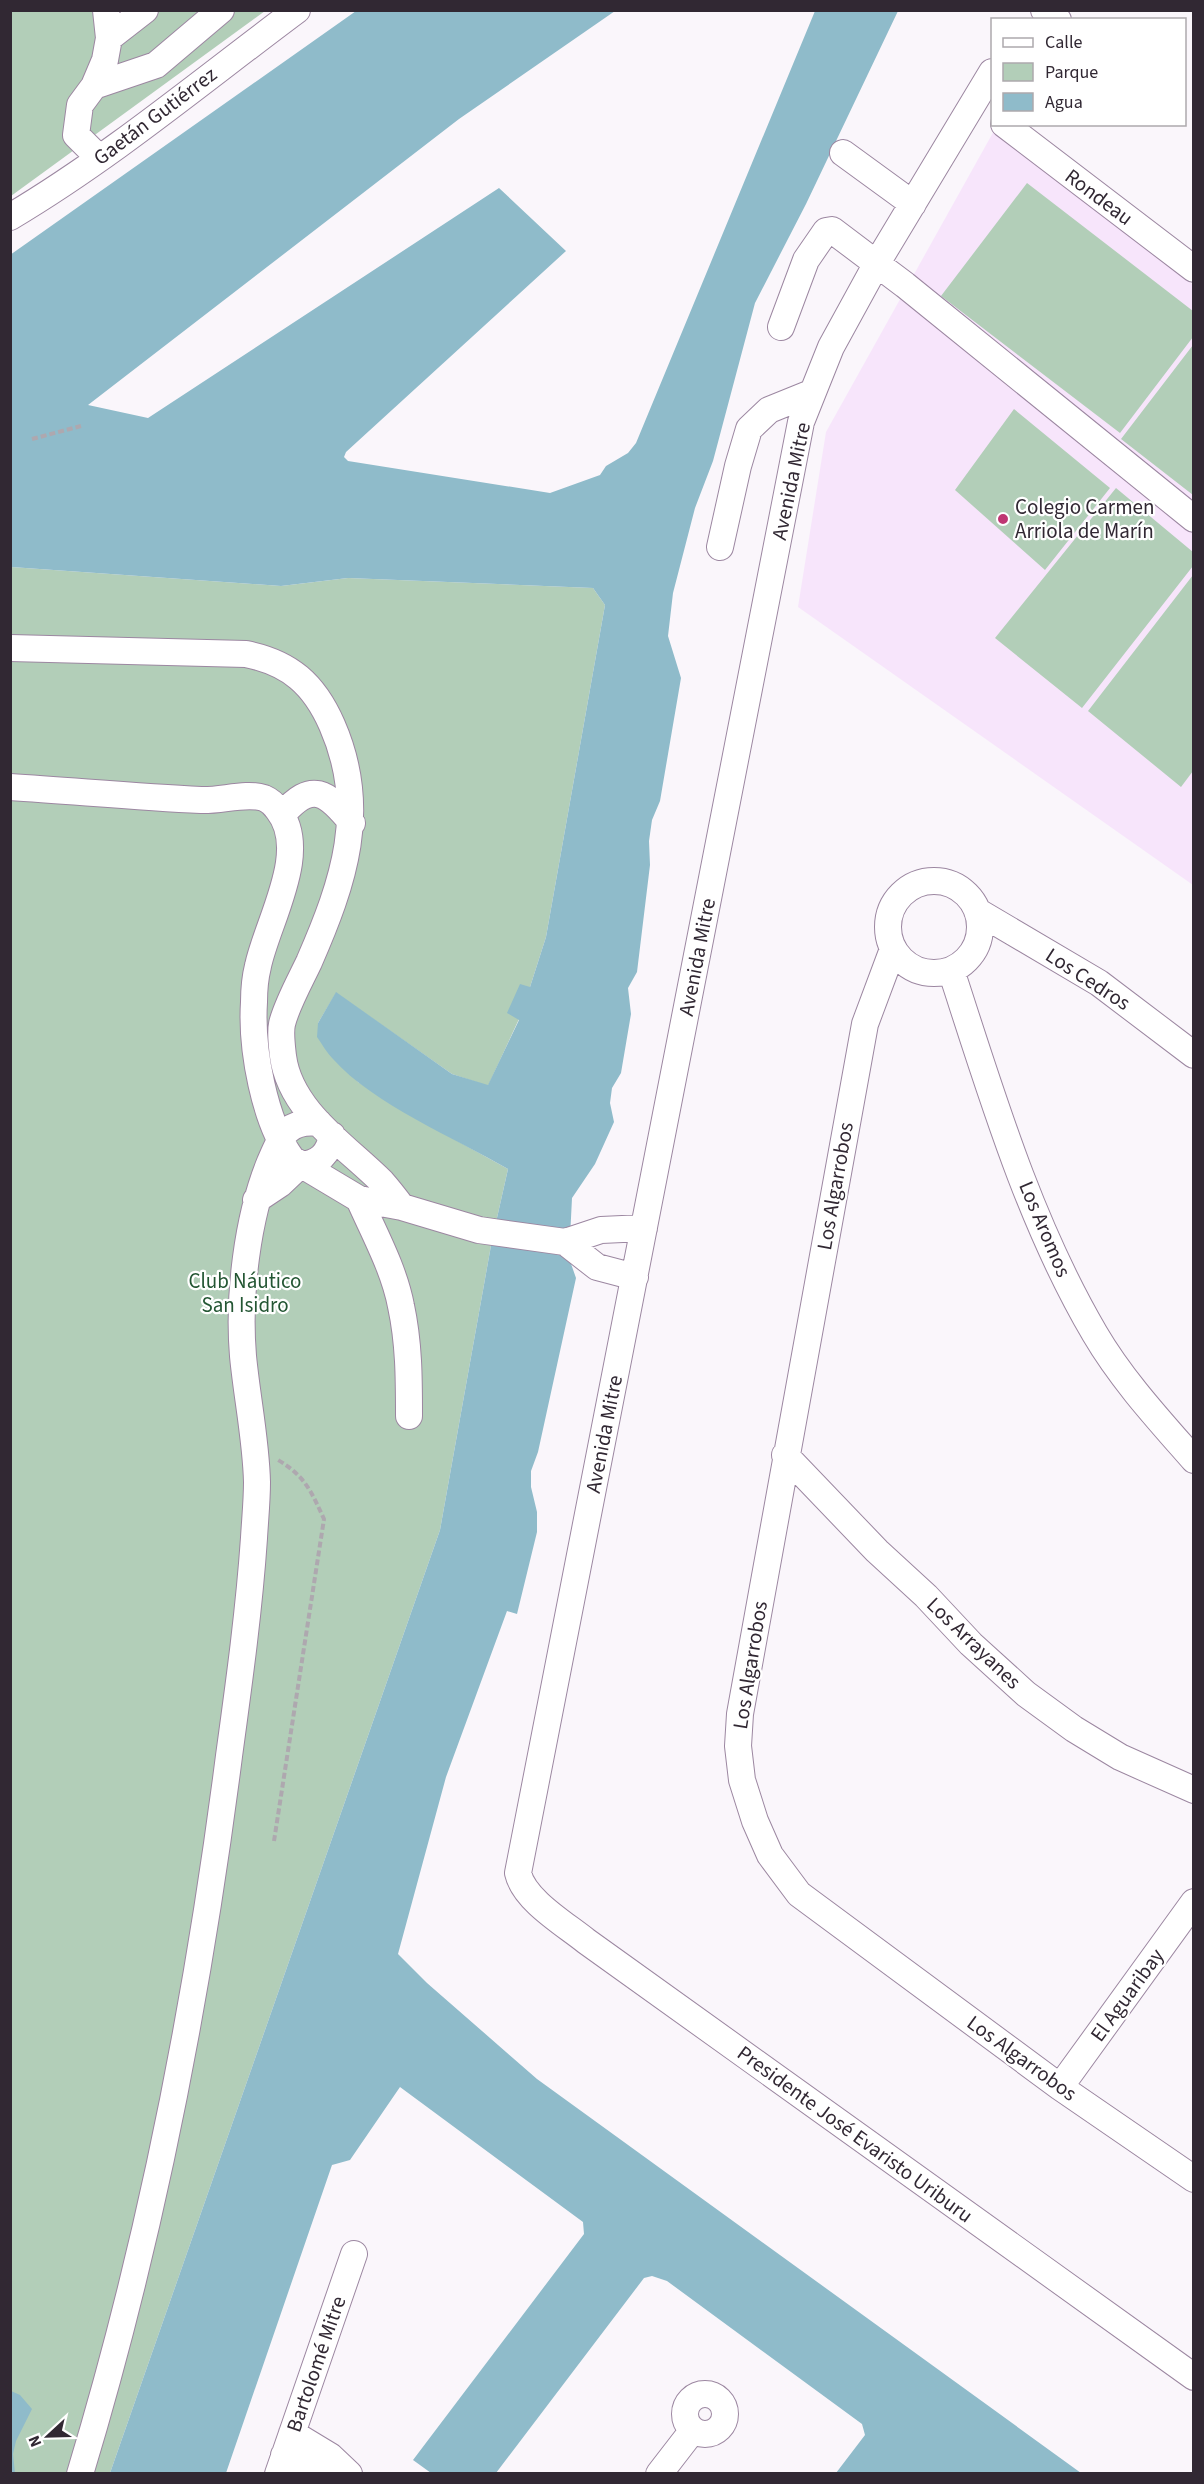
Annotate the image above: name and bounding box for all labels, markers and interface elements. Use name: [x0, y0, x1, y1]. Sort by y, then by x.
legend: [991, 18, 1186, 126]
text: Calle: [1045, 30, 1083, 55]
street label: Gaetán Gutiérrez: [87, 60, 223, 172]
text: Parque: [1045, 60, 1098, 85]
text: Agua: [1045, 90, 1083, 115]
street label: Rondeau: [1059, 161, 1139, 233]
street label: Avenida Mitre: [764, 419, 818, 543]
place label: Colegio Carmen Arriola de Marín: [1015, 492, 1154, 546]
marker: Colegio Carmen Arriola de Marín: [996, 512, 1010, 526]
street label: Avenida Mitre: [671, 895, 723, 1019]
street label: Los Cedros: [1040, 940, 1136, 1018]
street label: Los Algarrobos: [809, 1119, 861, 1252]
street label: Los Aromos: [1011, 1176, 1079, 1282]
park label: Club Náutico San Isidro: [189, 1266, 301, 1320]
street label: Avenida Mitre: [578, 1372, 630, 1496]
street label: Los Arrayanes: [920, 1590, 1028, 1696]
street label: Los Algarrobos: [725, 1599, 775, 1731]
street label: El Aguaribay: [1083, 1942, 1171, 2048]
street label: Los Algarrobos: [961, 2008, 1083, 2108]
street label: Presidente José Evaristo Uriburu: [731, 2038, 979, 2230]
street label: Bartolomé Mitre: [279, 2292, 353, 2436]
north arrow: [18, 2406, 78, 2466]
text: N: [23, 2432, 47, 2450]

